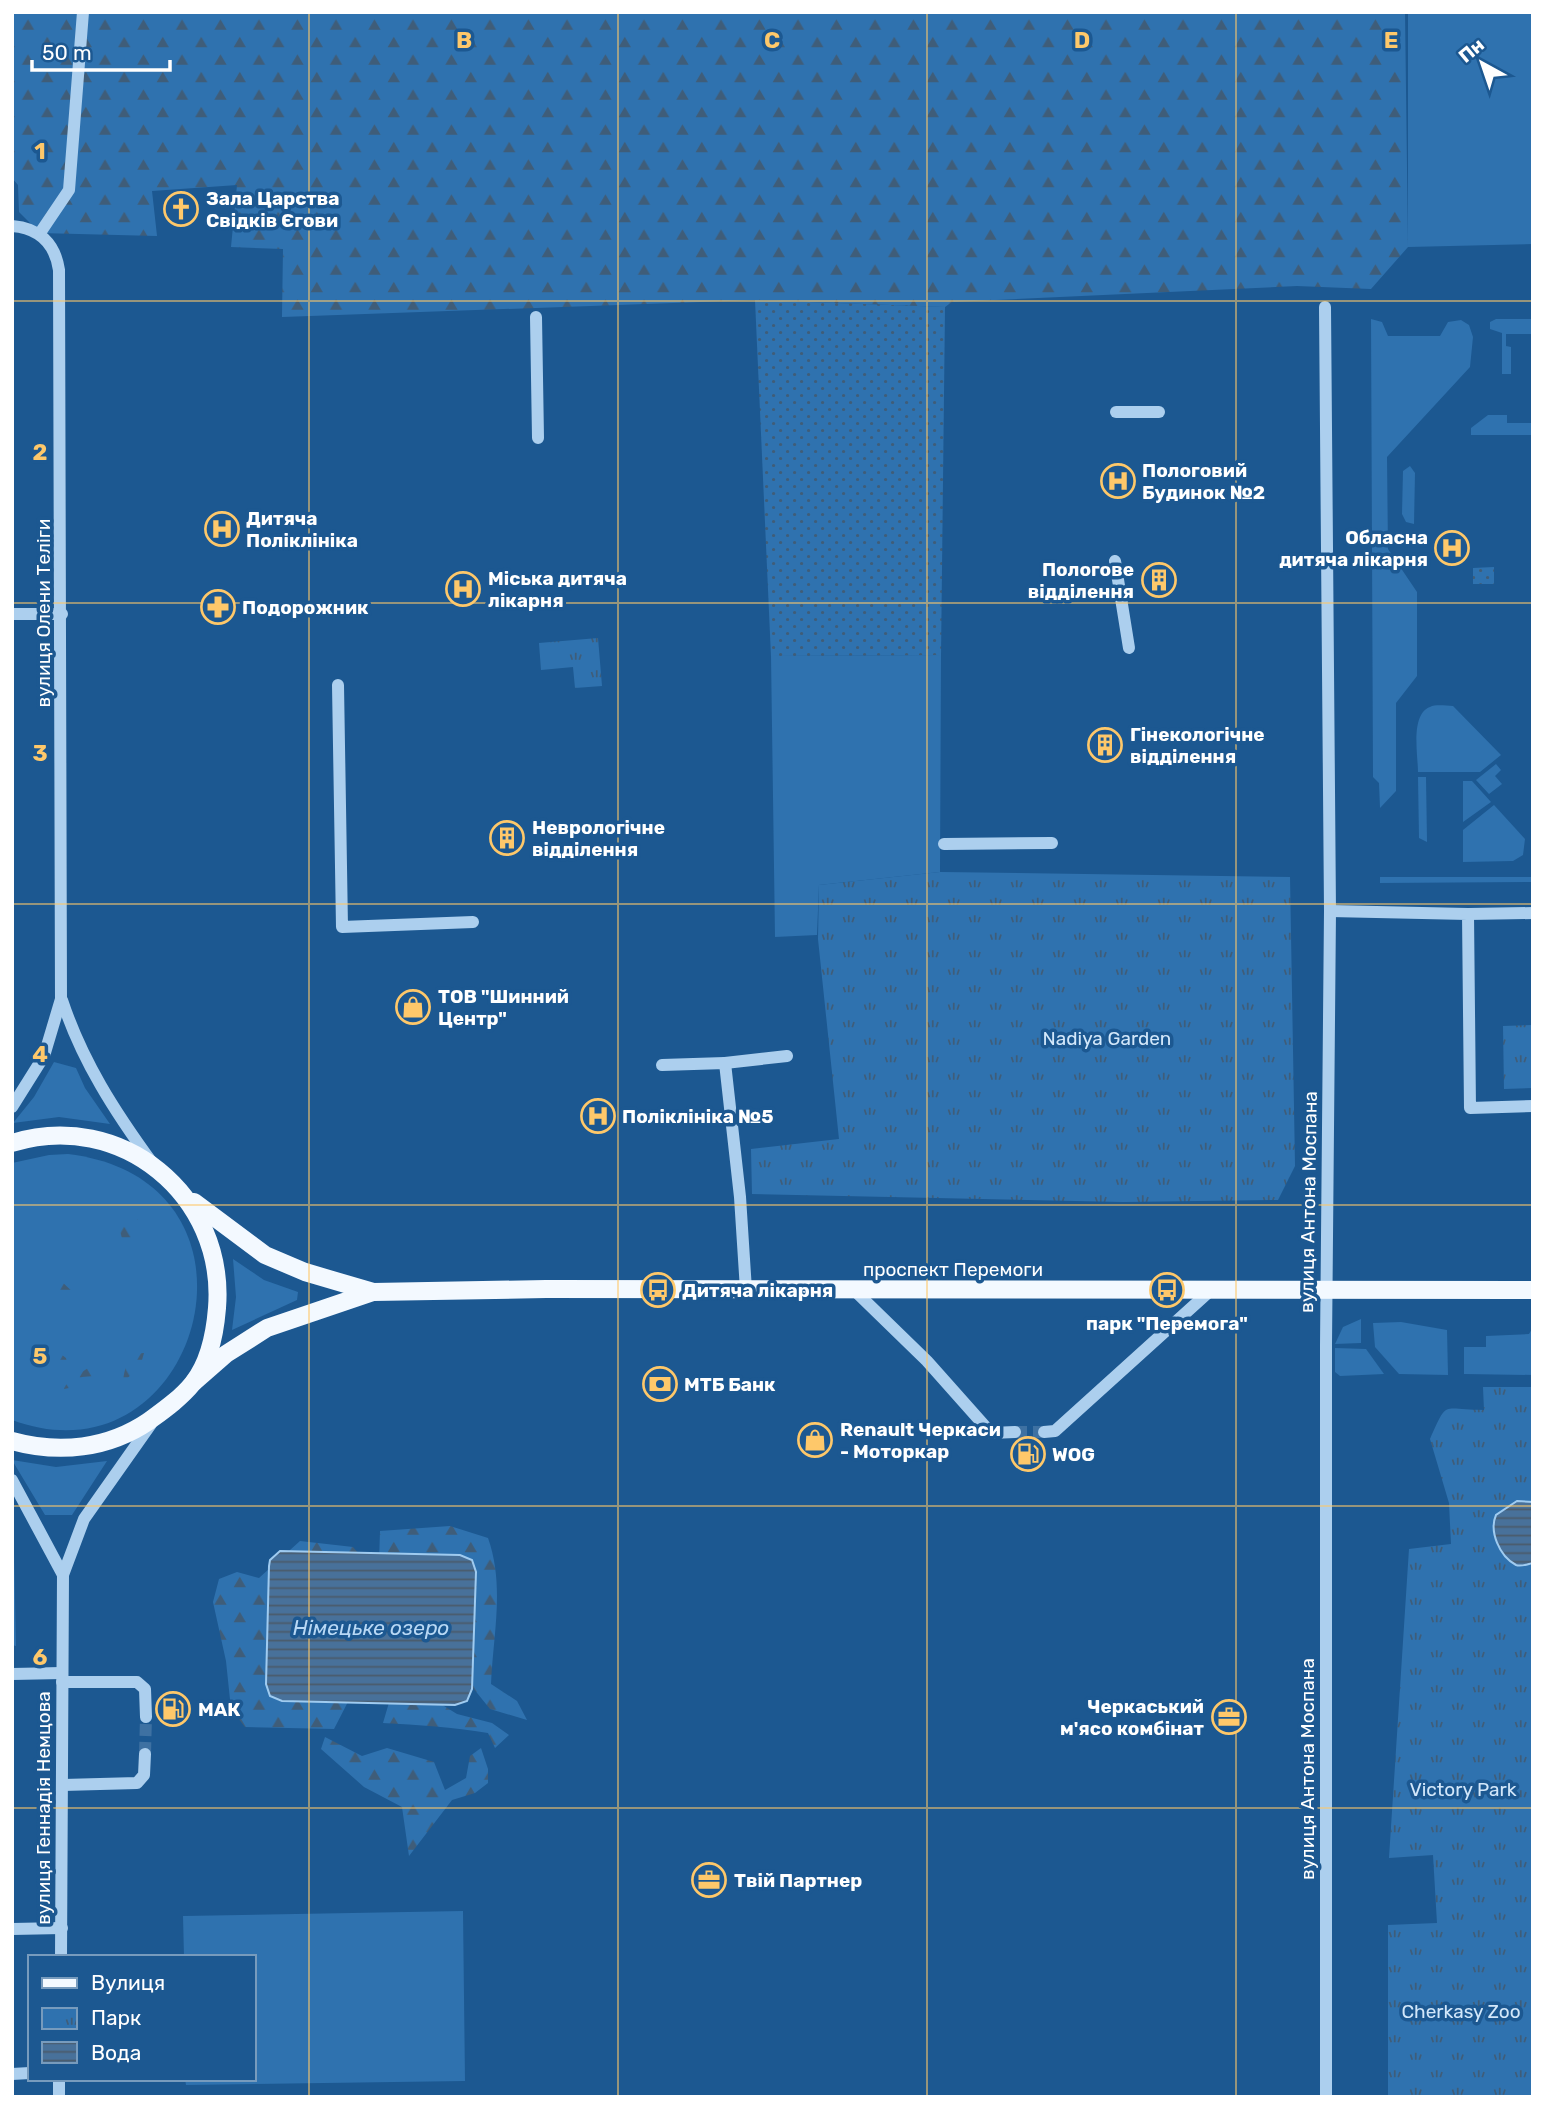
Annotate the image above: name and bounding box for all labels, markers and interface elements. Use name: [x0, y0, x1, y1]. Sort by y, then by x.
text: B: [456, 26, 472, 54]
text: C: [764, 26, 780, 54]
text: D: [1074, 26, 1090, 54]
text: E: [1384, 26, 1398, 54]
scale bar: [32, 28, 170, 72]
north arrow: [1447, 28, 1517, 98]
text: Пн: [1454, 33, 1489, 68]
text: 50 m: [42, 40, 92, 65]
text: 1: [34, 137, 46, 165]
place label: Зала Царства Свідків Єгови: [206, 187, 339, 232]
church icon: Зала Царства Свідків Єгови: [162, 190, 200, 228]
text: 2: [33, 438, 47, 466]
place label: Пологовий Будинок №2: [1142, 459, 1265, 504]
hospital icon: Пологовий Будинок №2: [1099, 462, 1137, 500]
place label: Дитяча Поліклініка: [246, 507, 358, 552]
hospital icon: Дитяча Поліклініка: [203, 510, 241, 548]
street label: вулиця Олени Теліги: [32, 519, 55, 707]
place label: Обласна дитяча лікарня: [1279, 526, 1428, 571]
hospital icon: Обласна дитяча лікарня: [1433, 529, 1471, 567]
place label: Пологове відділення: [1028, 558, 1134, 603]
building icon: Пологове відділення: [1140, 561, 1178, 599]
place label: Міська дитяча лікарня: [488, 567, 627, 612]
hospital icon: Міська дитяча лікарня: [444, 570, 482, 608]
pharmacy icon: Подорожник: [199, 588, 237, 626]
place label: Подорожник: [242, 596, 369, 619]
place label: Гінекологічне відділення: [1130, 723, 1265, 768]
building icon: Гінекологічне відділення: [1086, 726, 1124, 764]
text: 3: [32, 739, 48, 767]
place label: Неврологічне відділення: [532, 816, 665, 861]
building icon: Неврологічне відділення: [488, 819, 526, 857]
place label: ТОВ "Шинний Центр": [438, 985, 569, 1030]
shop icon: ТОВ "Шинний Центр": [394, 988, 432, 1026]
park label: Nadiya Garden: [1043, 1027, 1171, 1050]
text: 4: [32, 1040, 48, 1068]
street label: вулиця Антона Моспана: [1295, 1091, 1322, 1313]
hospital icon: Поліклініка №5: [579, 1097, 617, 1135]
place label: Поліклініка №5: [622, 1105, 774, 1128]
street label: проспект Перемоги: [863, 1258, 1043, 1281]
bus stop icon: Дитяча лікарня: [639, 1271, 677, 1309]
bus stop icon: парк "Перемога": [1148, 1271, 1186, 1309]
place label: Дитяча лікарня: [682, 1279, 833, 1302]
place label: парк "Перемога": [1086, 1312, 1248, 1335]
text: 5: [33, 1342, 48, 1370]
bank icon: МТБ Банк: [641, 1365, 679, 1403]
place label: МТБ Банк: [684, 1373, 776, 1396]
place label: Renault Черкаси - Моторкар: [840, 1418, 1001, 1463]
shop icon: Renault Черкаси - Моторкар: [796, 1421, 834, 1459]
fuel station icon: WOG: [1009, 1435, 1047, 1473]
place label: WOG: [1052, 1443, 1095, 1466]
water label: Німецьке озеро: [293, 1615, 449, 1640]
text: 6: [33, 1643, 48, 1671]
street label: вулиця Антона Моспана: [1296, 1658, 1319, 1880]
fuel station icon: МАК: [154, 1690, 192, 1728]
street label: вулиця Геннадія Немцова: [32, 1691, 55, 1925]
place label: Черкаський м'ясо комбінат: [1060, 1695, 1205, 1740]
place label: МАК: [198, 1698, 241, 1721]
office icon: Черкаський м'ясо комбінат: [1210, 1698, 1248, 1736]
park label: Victory Park: [1409, 1778, 1517, 1801]
office icon: Твій Партнер: [690, 1861, 728, 1899]
place label: Твій Партнер: [734, 1869, 862, 1892]
legend: [28, 1955, 256, 2081]
text: Вулиця: [91, 1970, 165, 1995]
park label: Cherkasy Zoo: [1401, 2000, 1521, 2023]
text: Парк: [91, 2005, 141, 2030]
text: Вода: [91, 2040, 141, 2065]

